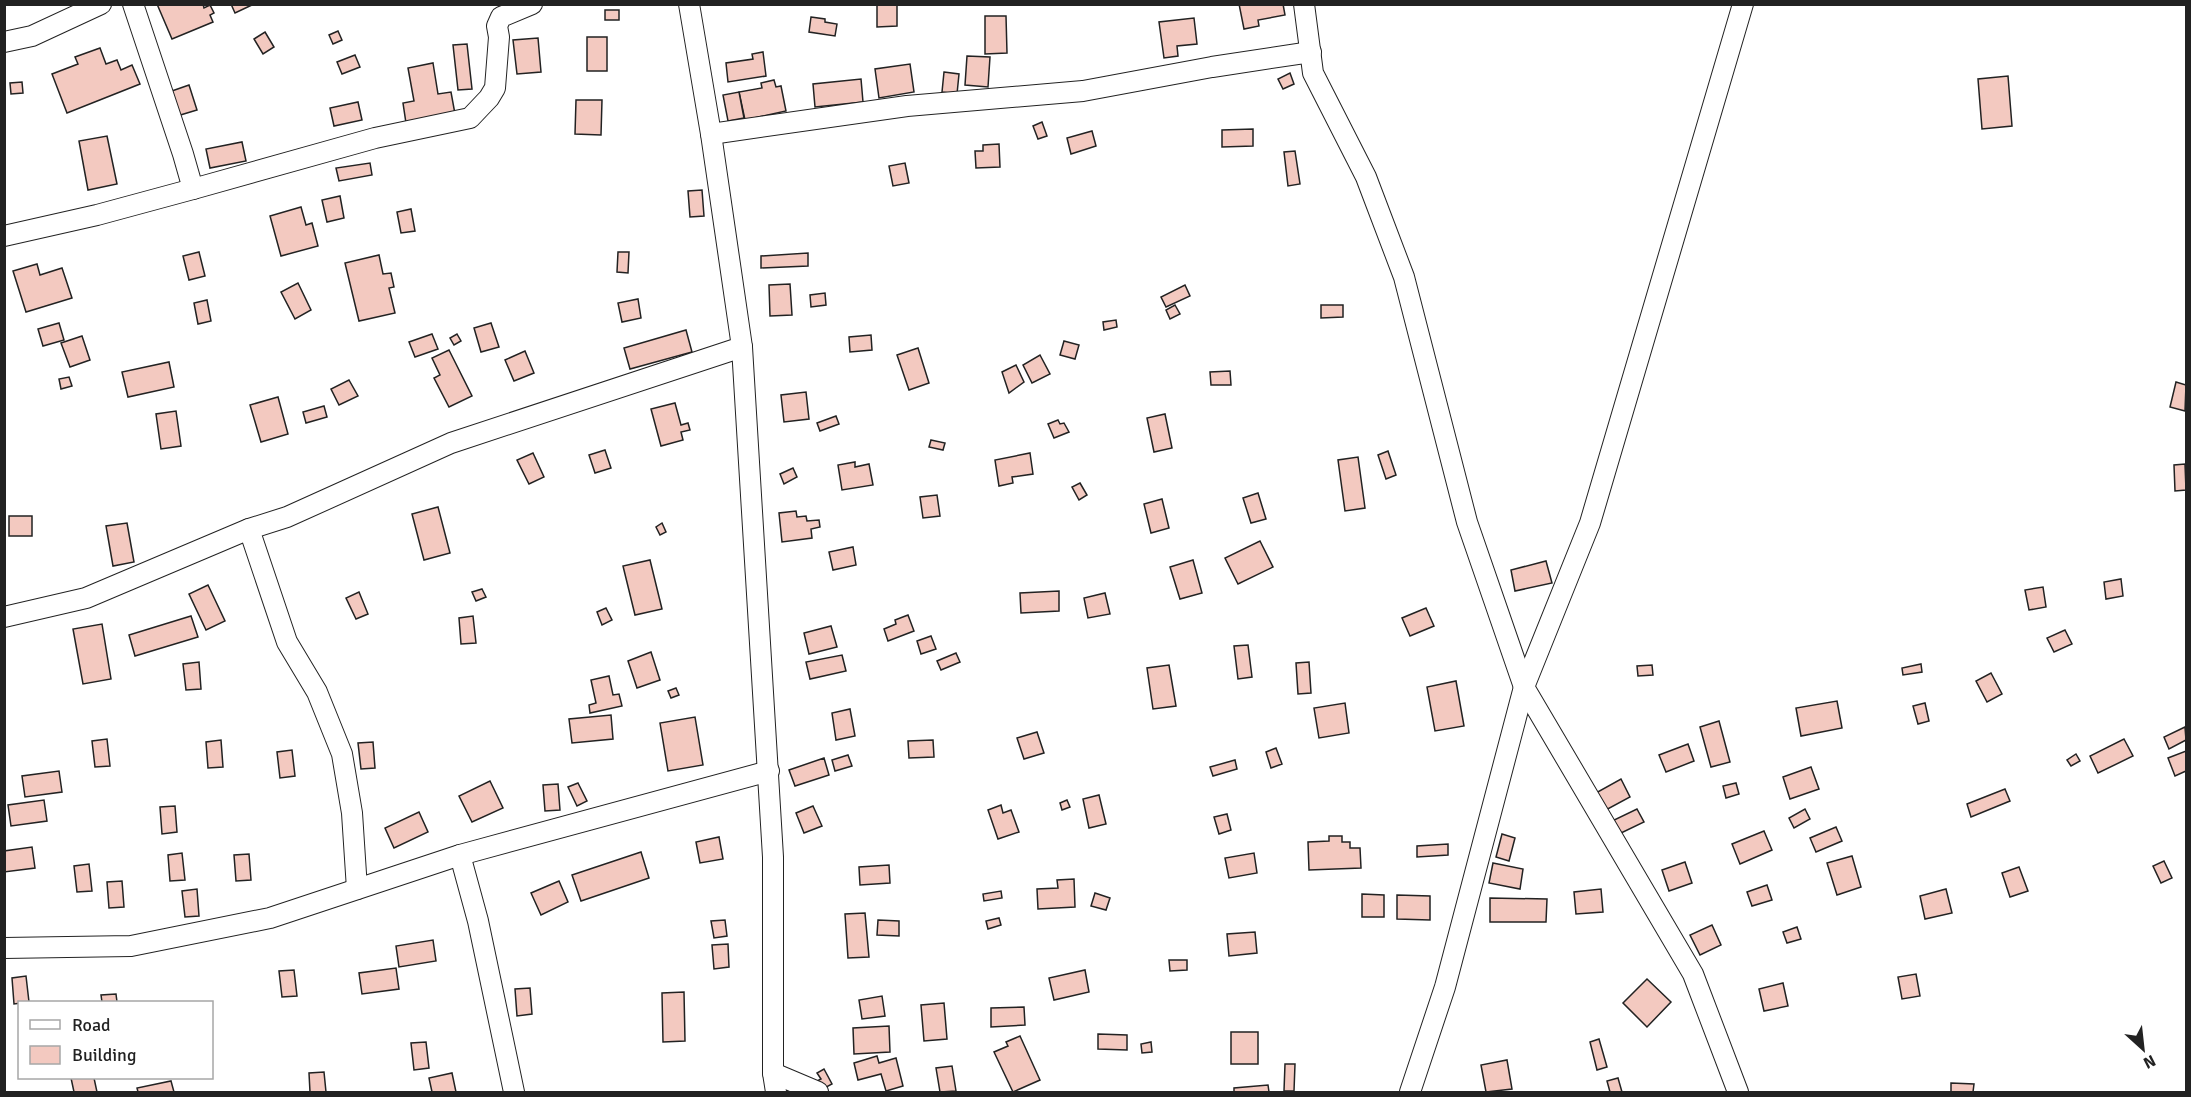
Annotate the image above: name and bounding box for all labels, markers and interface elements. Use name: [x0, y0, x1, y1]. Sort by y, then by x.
legend: [18, 1001, 213, 1079]
text: Road: [72, 1014, 111, 1036]
north arrow: [2113, 1019, 2173, 1079]
text: Building: [72, 1044, 136, 1066]
text: N: [2140, 1050, 2159, 1073]

